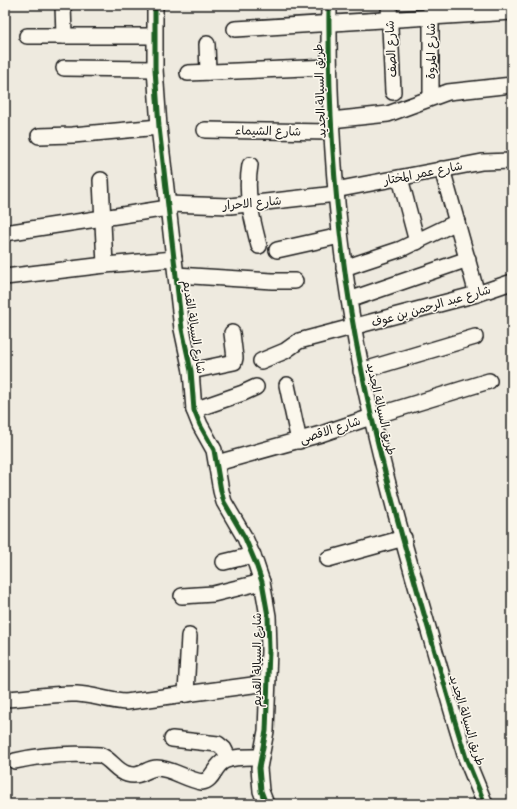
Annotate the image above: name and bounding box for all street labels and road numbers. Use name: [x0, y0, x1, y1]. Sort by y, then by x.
street label: شارع الصف: [383, 20, 401, 78]
street label: شارع المروة: [424, 23, 440, 79]
street label: طريق السيالة الجديد: [311, 43, 331, 139]
street label: شارع الشيماء: [235, 123, 301, 141]
street label: شارع عمر المختار: [381, 158, 464, 190]
street label: شارع الاحرار: [221, 193, 282, 215]
street label: شارع السيالة القديم: [178, 279, 208, 375]
street label: شارع عبد الرحمن بن عوف: [370, 282, 493, 332]
street label: طريق السيالة الجديد: [362, 361, 398, 457]
street label: شارع الاقصى: [298, 414, 363, 448]
street label: شارع السيالة القديم: [250, 613, 266, 707]
street label: طريق السيالة الجديد: [445, 673, 488, 768]

